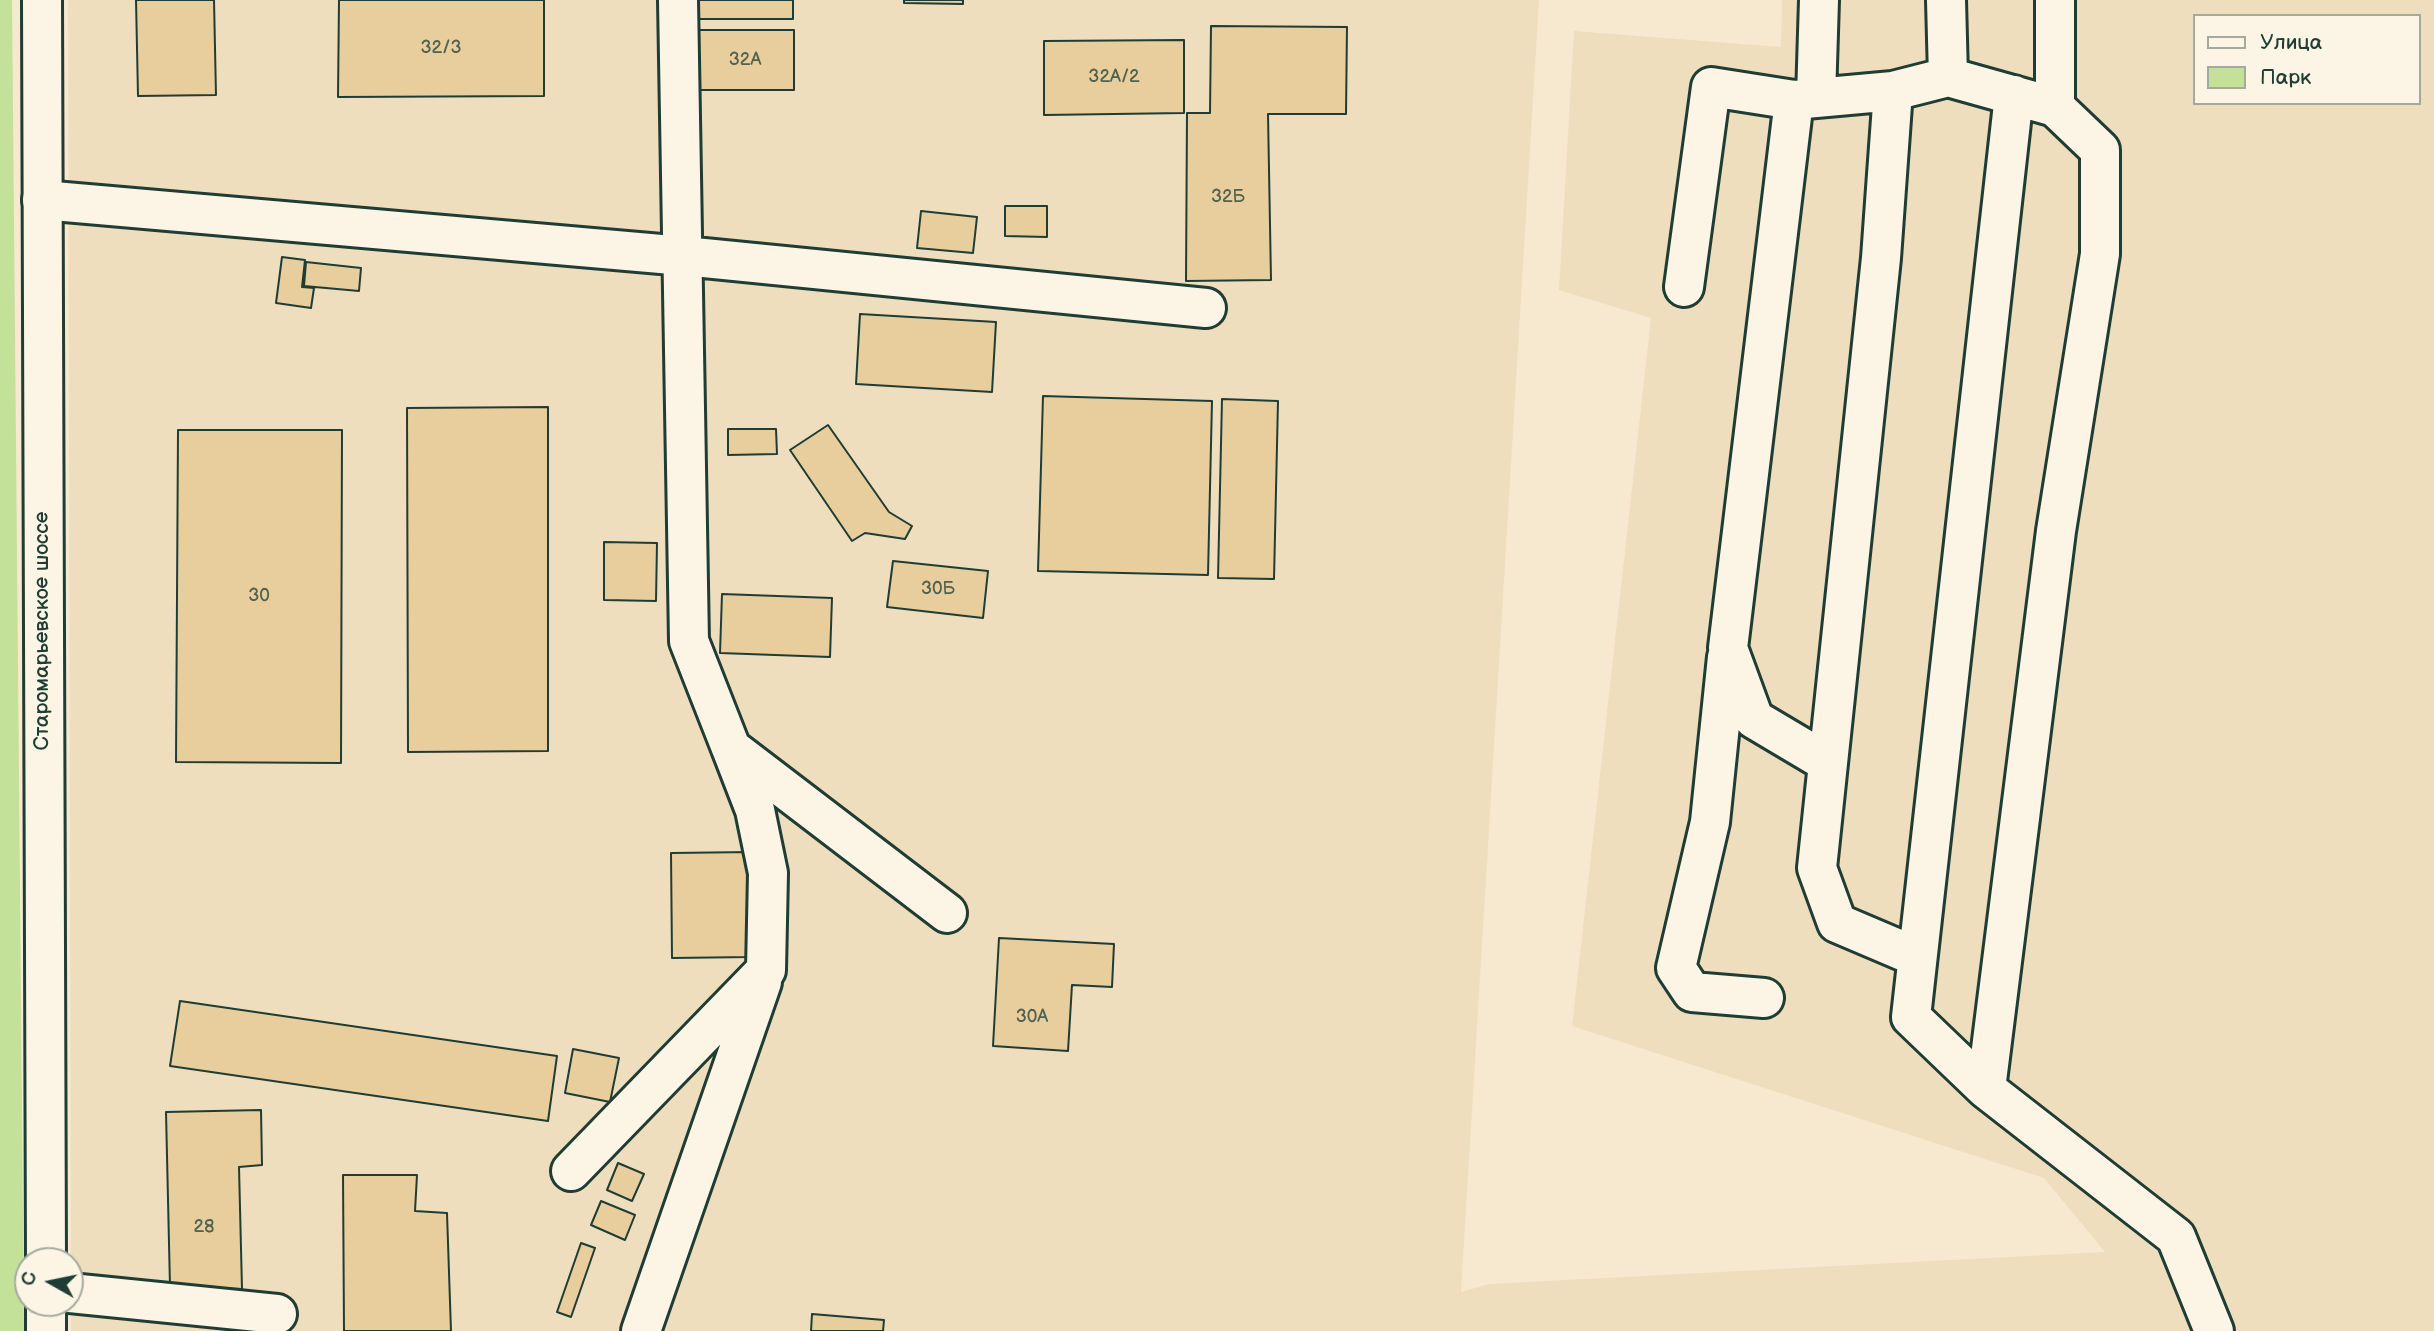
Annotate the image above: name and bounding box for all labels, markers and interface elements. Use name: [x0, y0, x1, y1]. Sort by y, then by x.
legend: [2192, 14, 2420, 105]
text: Улица: [2260, 30, 2322, 55]
house number: 32/3: [421, 37, 461, 59]
house number: 32А: [729, 49, 761, 71]
text: Парк: [2260, 65, 2311, 90]
house number: 32А/2: [1088, 66, 1140, 88]
house number: 32Б: [1211, 186, 1245, 208]
street label: Старомарьевское шоссе: [30, 512, 56, 750]
house number: 30Б: [921, 578, 955, 600]
house number: 30: [248, 585, 270, 607]
house number: 30А: [1016, 1006, 1048, 1028]
house number: 28: [193, 1216, 215, 1238]
north arrow: [14, 1247, 84, 1317]
text: С: [17, 1271, 42, 1287]

